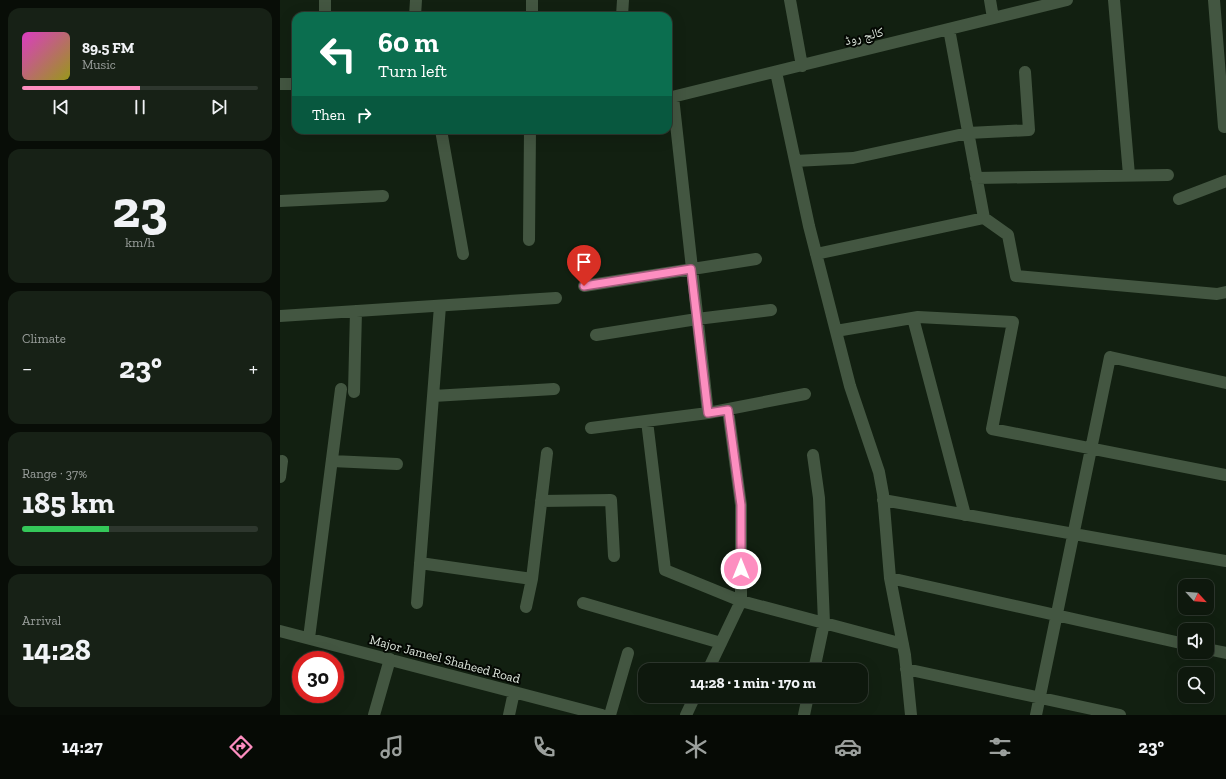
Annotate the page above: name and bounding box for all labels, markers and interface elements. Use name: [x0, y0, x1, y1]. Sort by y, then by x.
street label: کالج روڈ: [843, 24, 886, 50]
text: 60 m: [378, 26, 439, 59]
icon: left: [312, 28, 364, 80]
text: 89.5 FM: [82, 39, 134, 57]
text: Music: [82, 57, 116, 72]
text: Turn left: [378, 60, 447, 82]
icon: previous: [50, 96, 72, 118]
icon: pause: [129, 96, 151, 118]
icon: next: [208, 96, 230, 118]
icon: right: [353, 104, 375, 126]
text: Then: [312, 106, 345, 124]
text: 23: [112, 178, 168, 240]
text: km/h: [125, 235, 155, 250]
pin: [567, 245, 601, 286]
icon: arrive: [573, 251, 595, 273]
text: Climate: [22, 331, 66, 346]
text: 23°: [119, 350, 162, 386]
text: −: [22, 355, 32, 382]
text: +: [249, 355, 258, 382]
text: Range · 37%: [22, 466, 87, 481]
text: 185 km: [22, 485, 114, 521]
position arrow: [720, 548, 762, 590]
north arrow: [1178, 579, 1214, 615]
map controls: [1178, 579, 1214, 703]
text: Arrival: [22, 613, 61, 628]
button: sound: [1178, 623, 1214, 659]
text: 14:28: [22, 632, 91, 668]
street label: Major Jameel Shaheed Road: [368, 632, 522, 687]
speed limit sign: 30: [292, 651, 344, 703]
button: search: [1178, 667, 1214, 703]
text: 14:28 · 1 min · 170 m: [690, 674, 816, 692]
icon: directions: [227, 733, 255, 761]
icon: music: [378, 733, 406, 761]
icon: phone: [530, 733, 558, 761]
icon: climate: [682, 733, 710, 761]
icon: car: [834, 733, 862, 761]
icon: filters: [986, 733, 1014, 761]
text: 14:27: [62, 736, 103, 758]
text: 23°: [1138, 736, 1164, 758]

